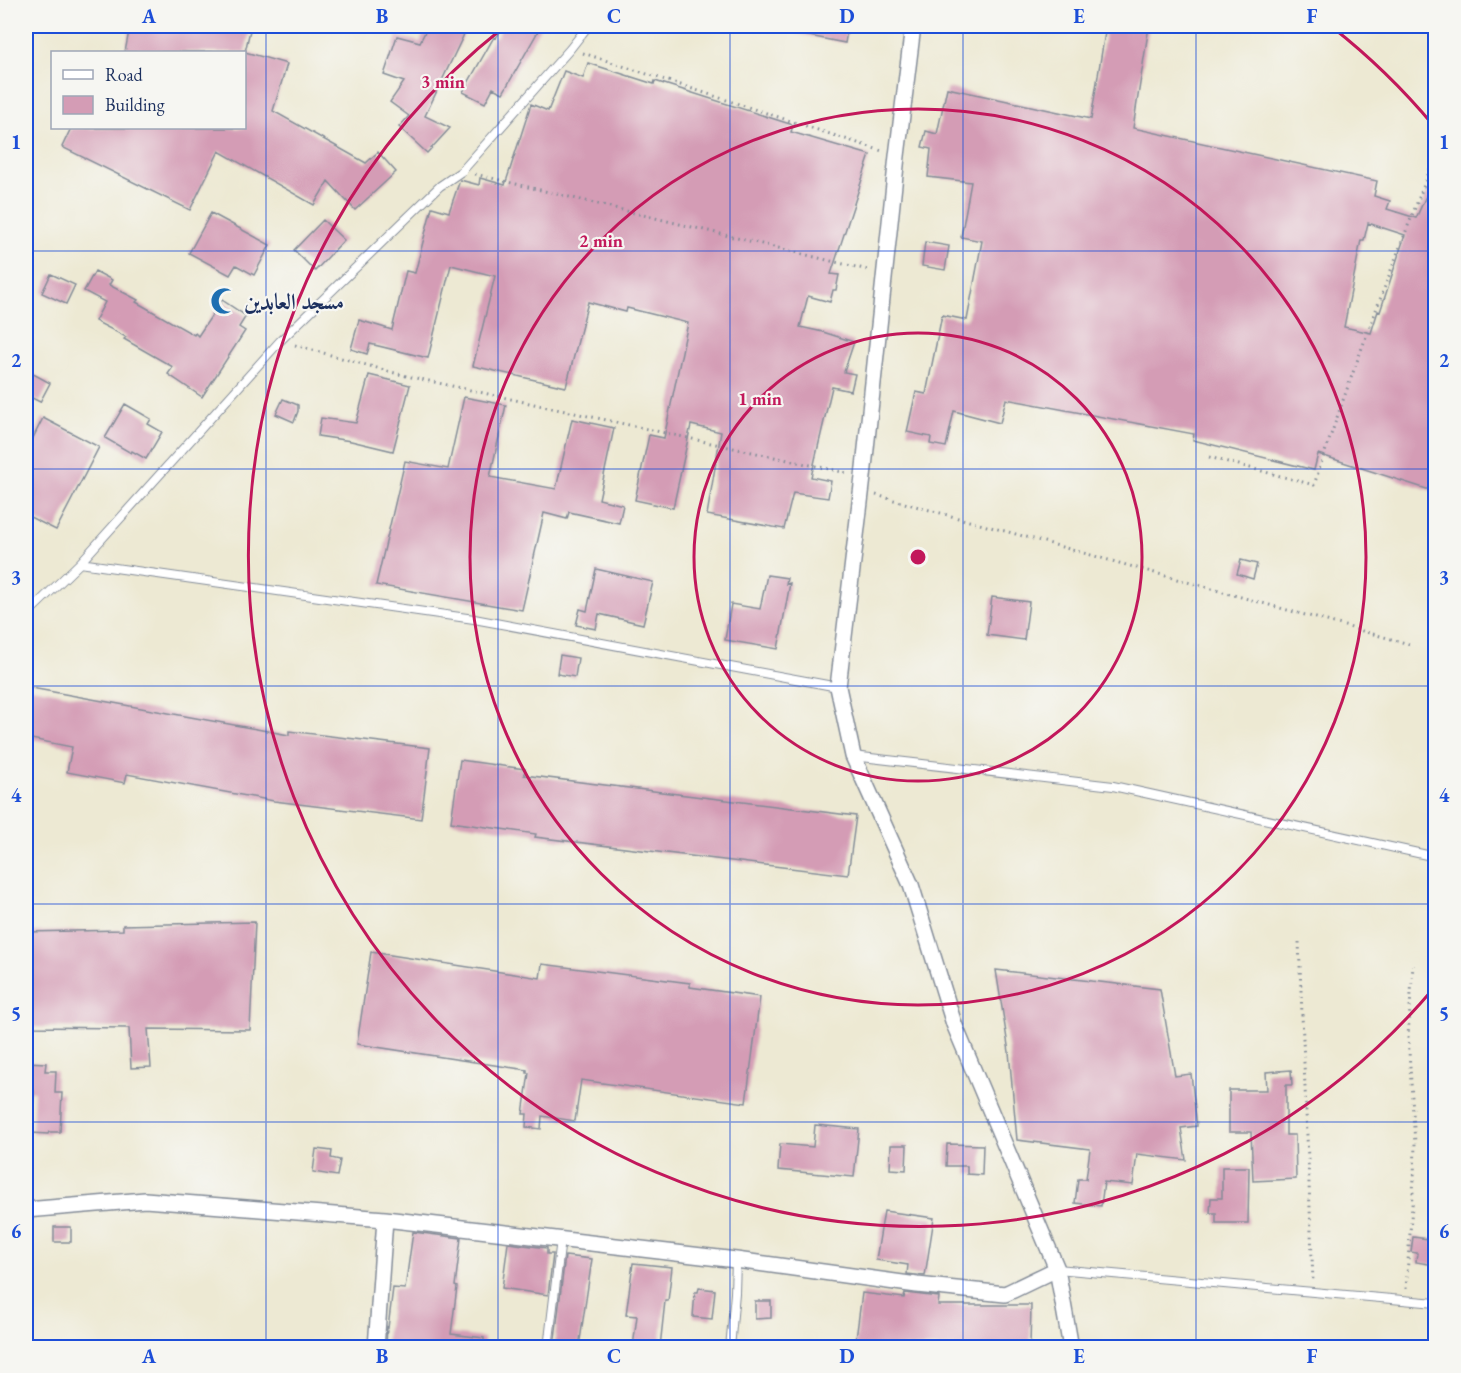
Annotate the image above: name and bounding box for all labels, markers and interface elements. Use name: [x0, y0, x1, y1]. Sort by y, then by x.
text: A: [141, 3, 157, 29]
text: B: [376, 3, 388, 29]
text: C: [607, 3, 621, 29]
text: D: [839, 3, 855, 29]
text: E: [1073, 3, 1085, 29]
text: F: [1307, 3, 1318, 29]
legend: [51, 51, 246, 129]
text: Road: [105, 63, 144, 86]
text: 3 min: [421, 70, 465, 93]
text: Building: [105, 93, 165, 116]
text: 1: [11, 129, 21, 155]
text: 1: [1439, 129, 1449, 155]
text: 2 min: [579, 229, 623, 252]
mosque icon: مسجد العابدين: [209, 286, 239, 316]
place label: مسجد العابدين: [244, 287, 344, 316]
text: 2: [11, 347, 22, 373]
text: 2: [1439, 347, 1450, 373]
text: 1 min: [738, 387, 782, 410]
centre of rings: [908, 547, 928, 567]
text: 3: [11, 564, 21, 590]
text: 3: [1439, 564, 1449, 590]
text: 4: [11, 782, 22, 808]
text: 4: [1439, 782, 1450, 808]
text: 5: [11, 1000, 21, 1026]
text: 5: [1439, 1000, 1449, 1026]
text: 6: [11, 1218, 22, 1244]
text: 6: [1439, 1218, 1450, 1244]
text: A: [141, 1343, 157, 1369]
text: B: [376, 1343, 388, 1369]
text: C: [607, 1343, 621, 1369]
text: D: [839, 1343, 855, 1369]
text: E: [1073, 1343, 1085, 1369]
text: F: [1307, 1343, 1318, 1369]

